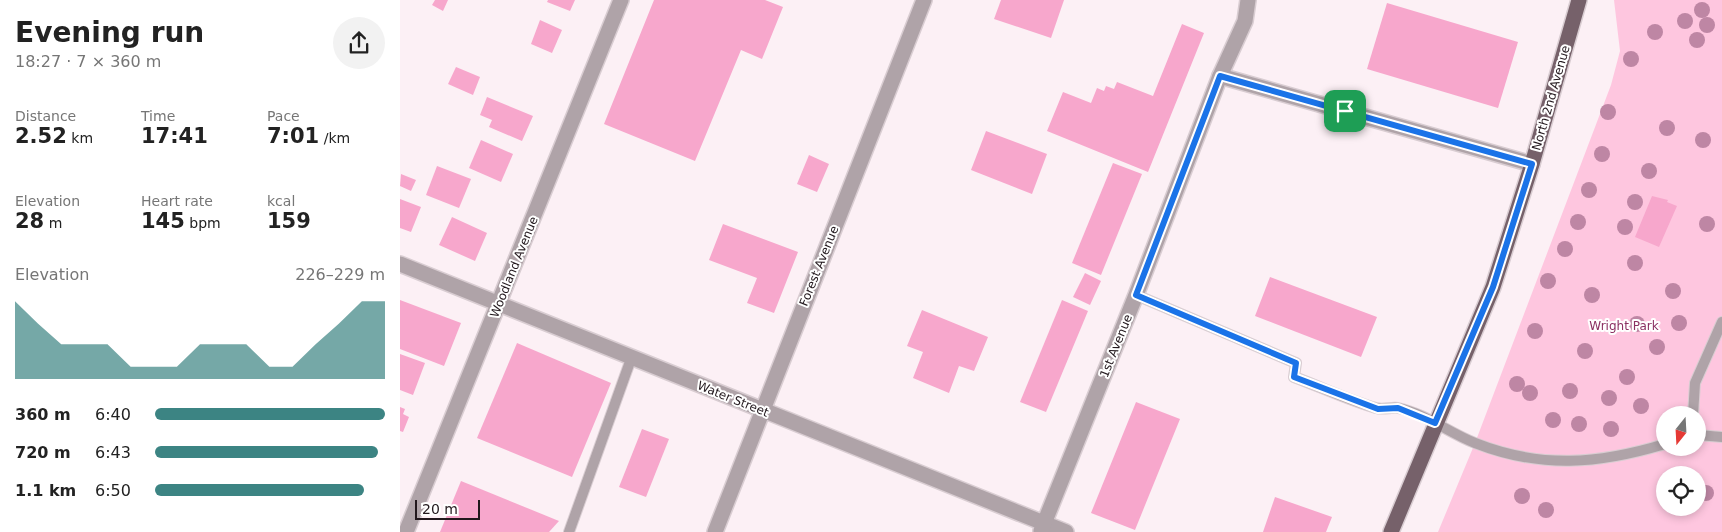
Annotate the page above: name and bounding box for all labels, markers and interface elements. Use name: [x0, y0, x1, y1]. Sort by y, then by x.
text: Evening run: [15, 16, 204, 49]
button: share: [333, 17, 385, 69]
street label: North 2nd Avenue: [1529, 44, 1573, 152]
text: 18:27 · 7 × 360 m: [15, 52, 161, 71]
pin: [1324, 90, 1366, 132]
icon: arrive: [1331, 97, 1359, 125]
text: Distance: [15, 108, 76, 124]
text: Time: [141, 108, 175, 124]
text: Pace: [267, 108, 300, 124]
text: 2.52: [15, 124, 67, 148]
text: 17:41: [141, 124, 208, 148]
text: 7:01: [267, 124, 319, 148]
text: km: [67, 130, 93, 146]
text: /km: [319, 130, 350, 146]
text: Elevation: [15, 193, 80, 209]
text: Heart rate: [141, 193, 213, 209]
text: kcal: [267, 193, 295, 209]
text: 28: [15, 209, 44, 233]
text: 145: [141, 209, 185, 233]
text: 159: [267, 209, 311, 233]
street label: Woodland Avenue: [487, 214, 541, 320]
text: m: [44, 215, 62, 231]
text: bpm: [185, 215, 221, 231]
street label: Forest Avenue: [797, 224, 841, 308]
text: Elevation: [15, 265, 89, 284]
text: 226–229 m: [295, 265, 385, 284]
street label: 1st Avenue: [1097, 312, 1135, 380]
park label: Wright Park: [1589, 319, 1659, 333]
street label: Water Street: [695, 378, 771, 420]
text: 360 m: [15, 405, 71, 424]
text: 6:40: [95, 405, 131, 424]
north arrow: [1656, 406, 1706, 456]
map controls: [1656, 406, 1706, 516]
text: 720 m: [15, 443, 71, 462]
text: 6:43: [95, 443, 131, 462]
button: locate: [1656, 466, 1706, 516]
text: 1.1 km: [15, 481, 76, 500]
text: 6:50: [95, 481, 131, 500]
scale bar: [415, 497, 480, 520]
text: 20 m: [422, 501, 458, 517]

